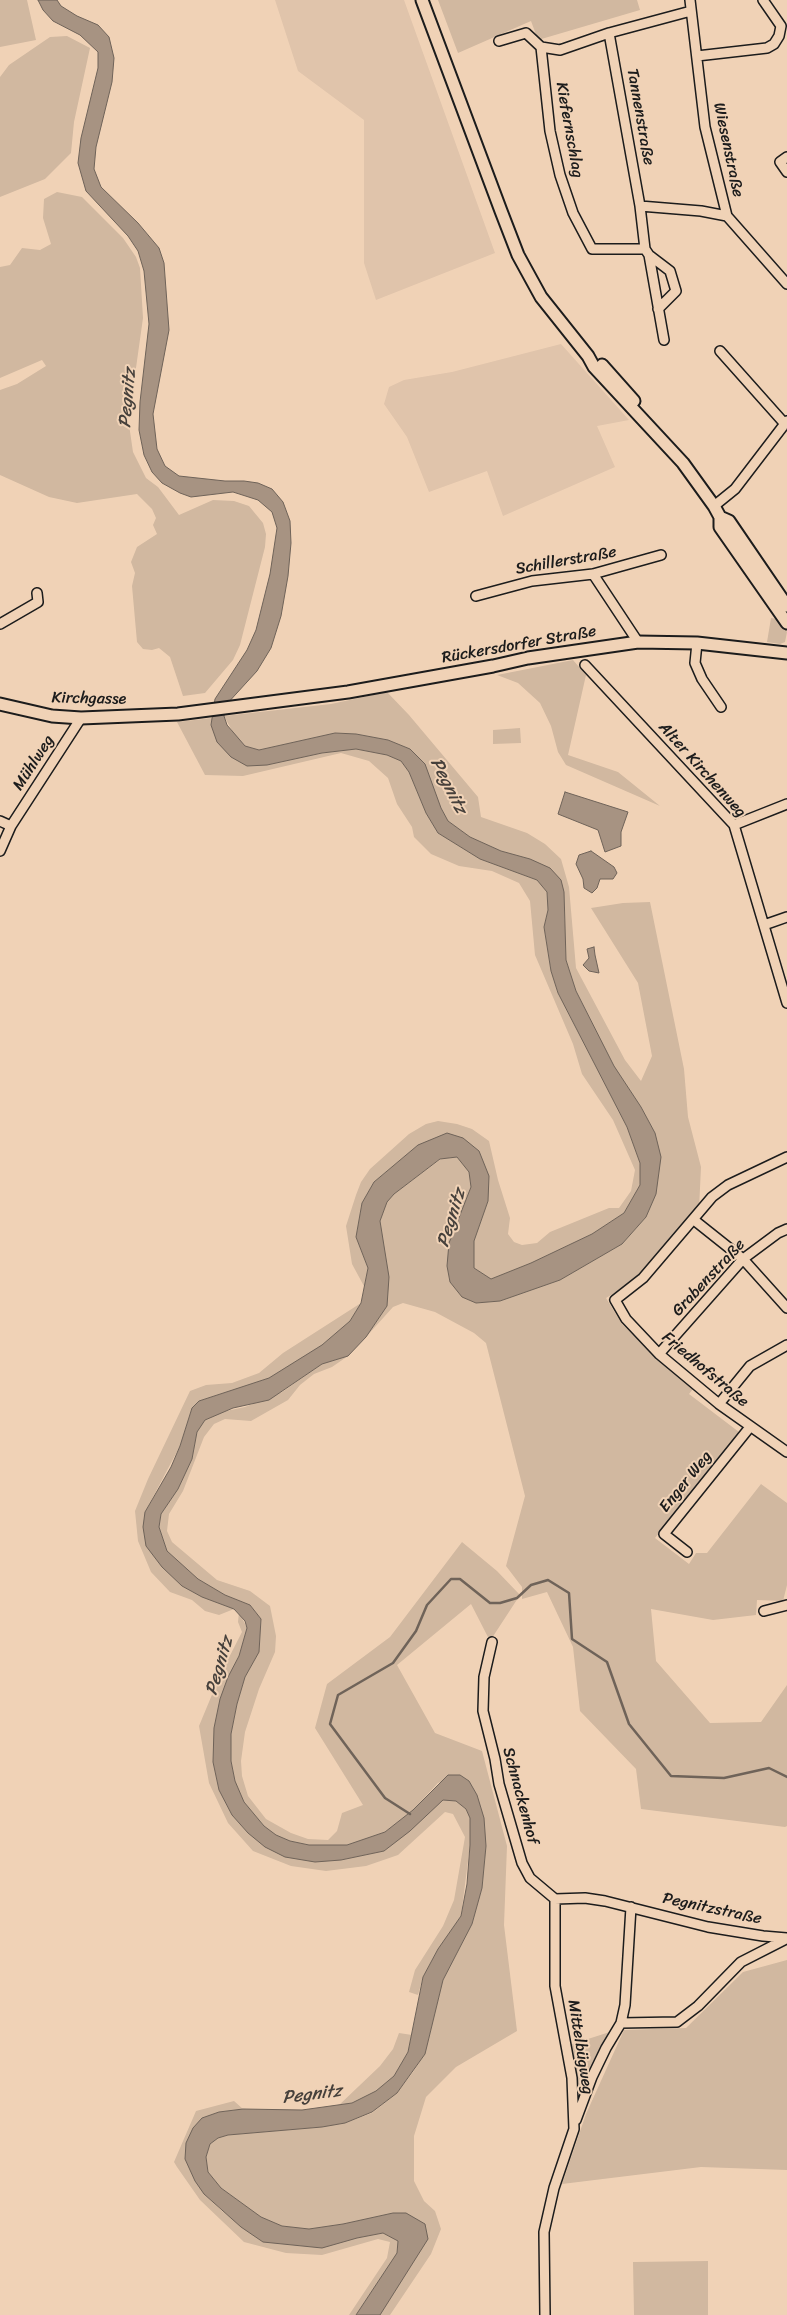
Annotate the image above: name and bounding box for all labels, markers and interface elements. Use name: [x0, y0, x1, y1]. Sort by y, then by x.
street label: Tannenstraße: [622, 67, 658, 167]
street label: Kiefernschlag: [551, 81, 587, 179]
street label: Wiesenstraße: [709, 101, 747, 199]
water label: Pegnitz: [115, 367, 141, 429]
street label: Schillerstraße: [514, 543, 618, 579]
street label: Rückersdorfer Straße: [440, 622, 598, 668]
street label: Kirchgasse: [51, 689, 127, 709]
street label: Alter Kirchenweg: [654, 718, 750, 822]
street label: Mühlweg: [9, 732, 59, 794]
water label: Pegnitz: [425, 754, 471, 818]
water label: Pegnitz: [433, 1186, 471, 1250]
street label: Grabenstraße: [668, 1236, 750, 1320]
street label: Friedhofstraße: [658, 1328, 752, 1412]
street label: Enger Weg: [656, 1448, 716, 1516]
water label: Pegnitz: [201, 1634, 239, 1698]
street label: Schnackenhof: [498, 1745, 542, 1847]
street label: Pegnitzstraße: [661, 1889, 763, 1929]
street label: Mittelbügweg: [563, 1998, 597, 2096]
water label: Pegnitz: [281, 2081, 343, 2109]

